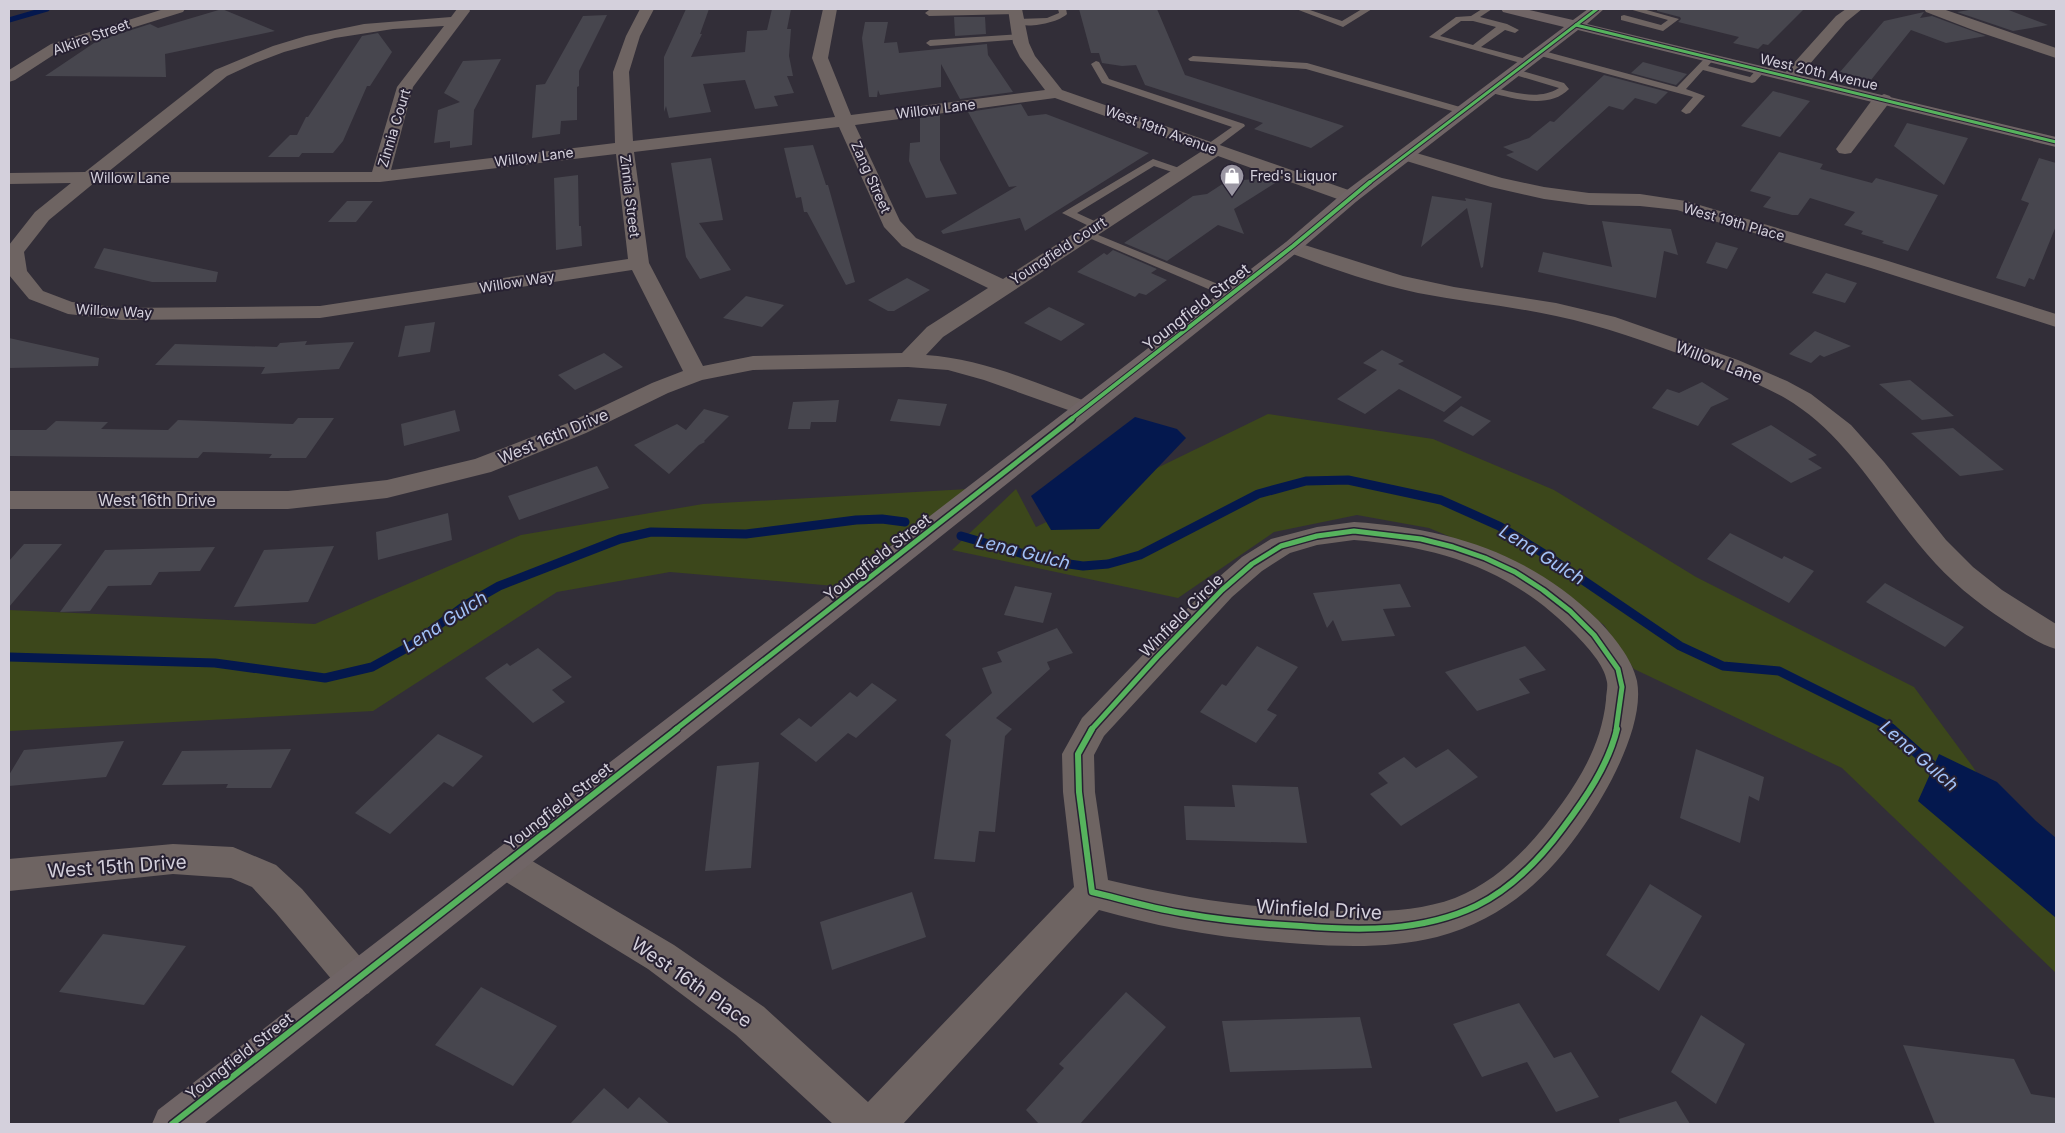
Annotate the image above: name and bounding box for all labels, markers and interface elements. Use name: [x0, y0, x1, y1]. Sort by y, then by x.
street label: Alkire Street: [50, 15, 132, 58]
street label: West 20th Avenue: [1758, 50, 1880, 93]
street label: Zinnia Court: [374, 86, 414, 169]
street label: Willow Lane: [895, 95, 977, 122]
street label: West 19th Avenue: [1103, 101, 1219, 158]
street label: Zang Street: [848, 138, 895, 216]
street label: Willow Lane: [493, 143, 575, 170]
street label: Zinnia Street: [617, 153, 644, 239]
shop icon: Fred's Liquor: [1219, 163, 1245, 197]
place label: Fred's Liquor: [1250, 167, 1337, 184]
street label: Willow Lane: [90, 169, 170, 186]
street label: West 19th Place: [1681, 199, 1787, 244]
street label: Youngfield Court: [1006, 213, 1109, 288]
street label: Youngfield Street: [1138, 259, 1254, 355]
street label: Willow Way: [478, 267, 556, 296]
street label: Willow Way: [76, 300, 153, 321]
street label: Willow Lane: [1673, 336, 1765, 388]
street label: West 16th Drive: [495, 404, 611, 468]
street label: West 16th Drive: [98, 490, 216, 510]
street label: Youngfield Street: [819, 509, 935, 605]
water label: Lena Gulch: [1496, 520, 1589, 589]
water label: Lena Gulch: [974, 530, 1073, 573]
street label: Winfield Circle: [1135, 569, 1227, 661]
water label: Lena Gulch: [398, 586, 491, 657]
water label: Lena Gulch: [1876, 716, 1963, 795]
street label: Youngfield Street: [500, 758, 616, 854]
street label: West 15th Drive: [47, 850, 187, 883]
street label: Winfield Drive: [1255, 895, 1382, 924]
street label: West 16th Place: [627, 932, 757, 1033]
street label: Youngfield Street: [181, 1008, 297, 1104]

